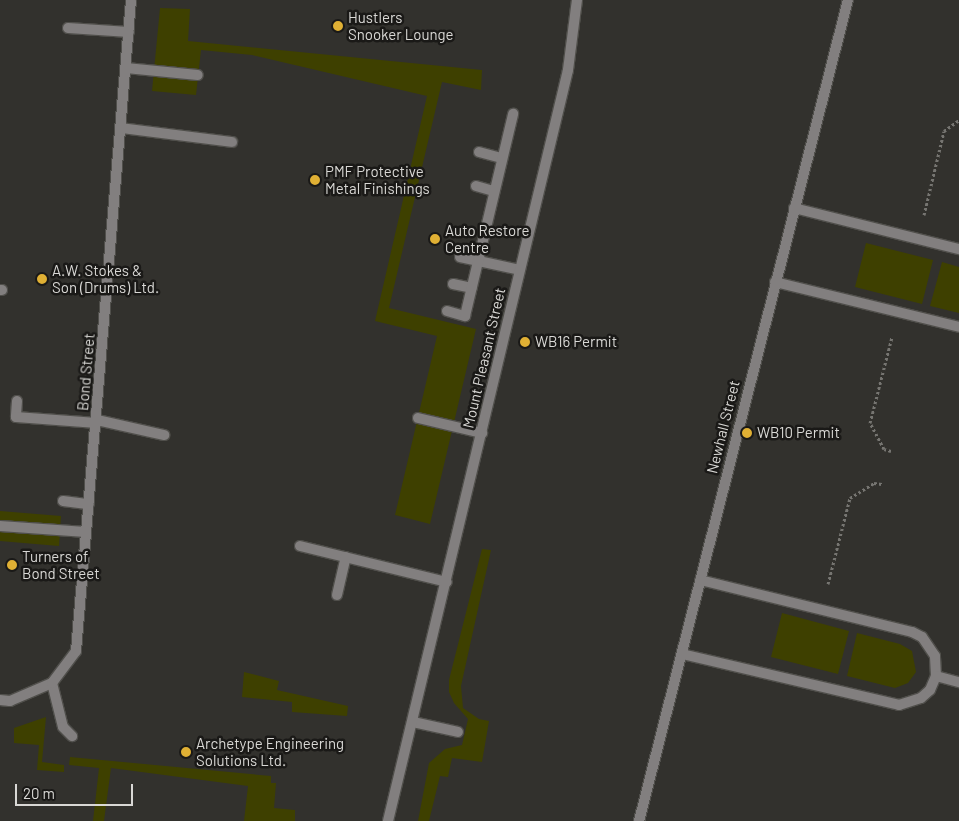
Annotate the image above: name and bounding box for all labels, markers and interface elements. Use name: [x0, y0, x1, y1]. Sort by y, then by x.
place label: Hustlers Snooker Lounge: [348, 8, 454, 43]
marker: Hustlers Snooker Lounge: [332, 20, 344, 32]
place label: PMF Protective Metal Finishings: [325, 162, 430, 197]
marker: PMF Protective Metal Finishings: [309, 174, 321, 186]
place label: Auto Restore Centre: [445, 221, 530, 256]
marker: Auto Restore Centre: [429, 233, 441, 245]
place label: A.W. Stokes & Son (Drums) Ltd.: [52, 261, 159, 296]
marker: A.W. Stokes & Son (Drums) Ltd.: [36, 273, 48, 285]
street label: Mount Pleasant Street: [459, 286, 509, 430]
street label: Bond Street: [74, 333, 98, 411]
place label: WB16 Permit: [535, 333, 617, 351]
marker: WB16 Permit: [519, 336, 531, 348]
street label: Newhall Street: [703, 379, 743, 475]
place label: WB10 Permit: [757, 424, 840, 442]
marker: WB10 Permit: [741, 427, 753, 439]
place label: Turners of Bond Street: [22, 547, 100, 582]
marker: Turners of Bond Street: [6, 559, 18, 571]
place label: Archetype Engineering Solutions Ltd.: [196, 734, 344, 769]
marker: Archetype Engineering Solutions Ltd.: [180, 746, 192, 758]
scale bar: [18, 774, 135, 806]
text: 20 m: [23, 784, 55, 802]

